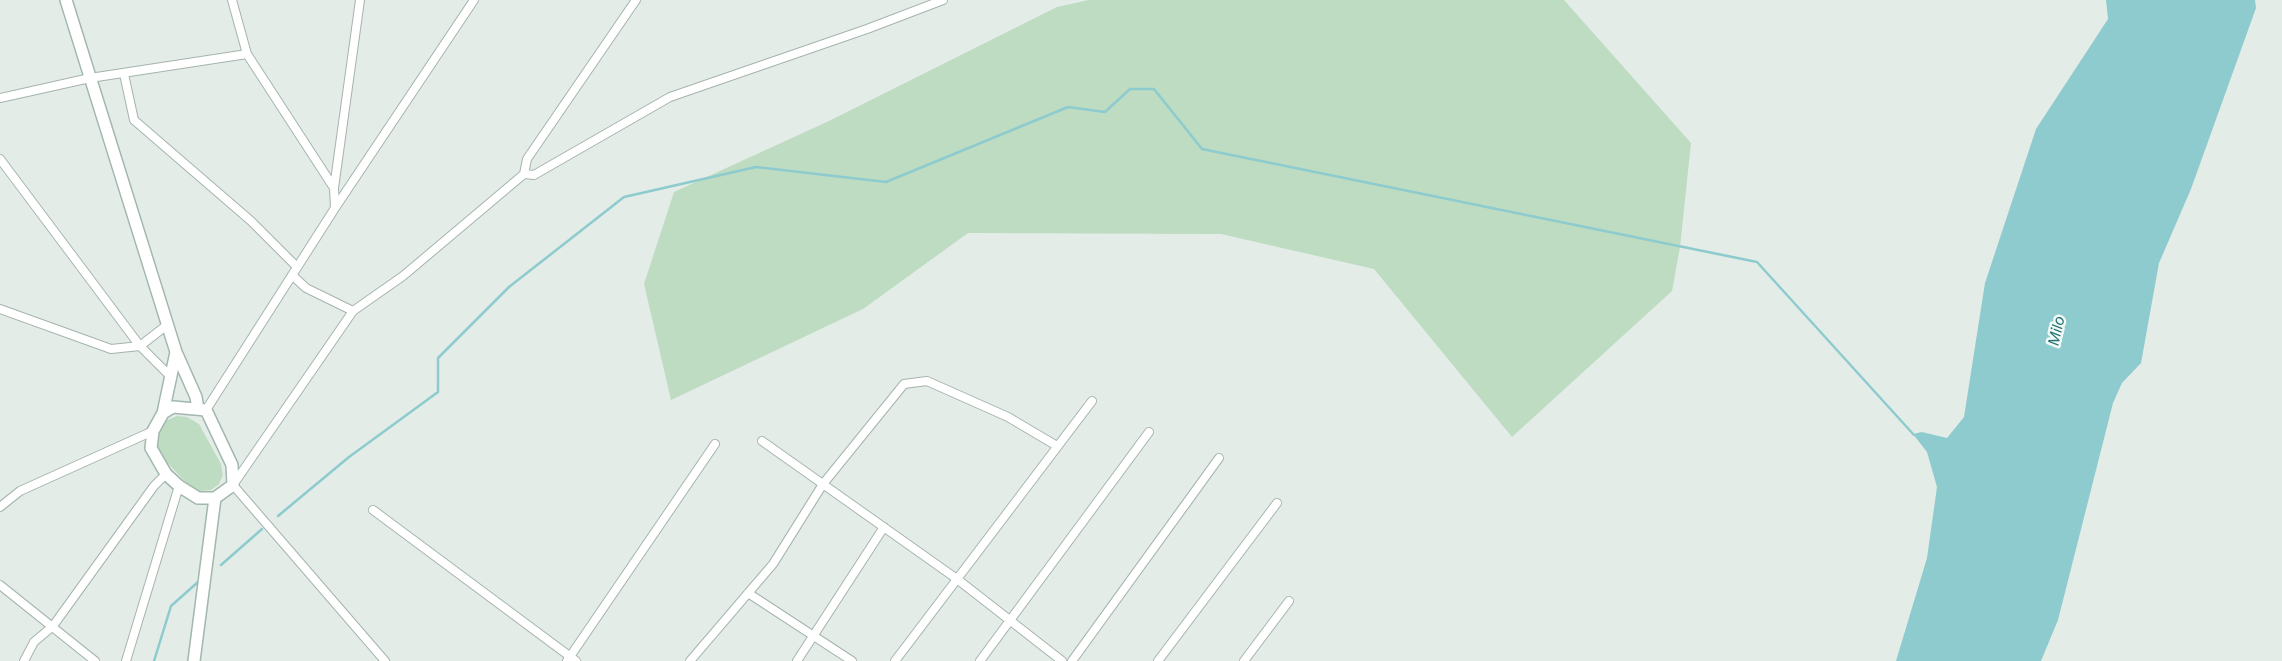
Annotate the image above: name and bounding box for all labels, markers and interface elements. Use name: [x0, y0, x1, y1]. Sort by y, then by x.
water label: Milo: [2045, 315, 2069, 347]

